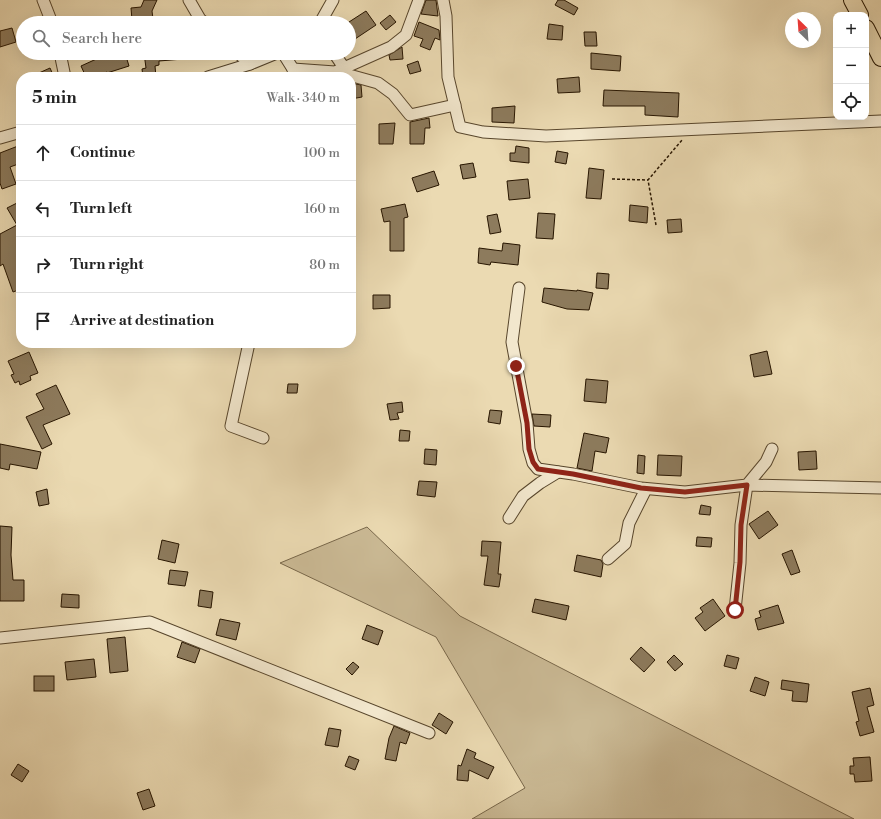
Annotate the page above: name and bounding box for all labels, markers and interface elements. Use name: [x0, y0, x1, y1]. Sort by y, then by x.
north arrow: [785, 12, 821, 48]
map controls: [833, 12, 869, 120]
button: +: [833, 12, 869, 48]
search box: [16, 16, 356, 60]
icon: search: [30, 27, 52, 49]
text: Search here: [62, 29, 142, 48]
button: −: [833, 48, 869, 84]
button: locate: [833, 84, 869, 120]
text: 5 min: [32, 87, 77, 109]
text: Walk · 340 m: [267, 90, 340, 106]
icon: ahead: [32, 142, 54, 164]
text: Continue: [70, 143, 135, 162]
text: 100 m: [304, 145, 340, 161]
icon: left: [32, 198, 54, 220]
text: Turn left: [70, 199, 132, 218]
text: 160 m: [304, 201, 340, 217]
icon: right: [32, 254, 54, 276]
text: Turn right: [70, 255, 144, 274]
text: 80 m: [309, 257, 340, 273]
icon: arrive: [32, 310, 54, 332]
text: Arrive at destination: [70, 311, 214, 330]
route end: [507, 357, 525, 375]
route start: [726, 601, 744, 619]

